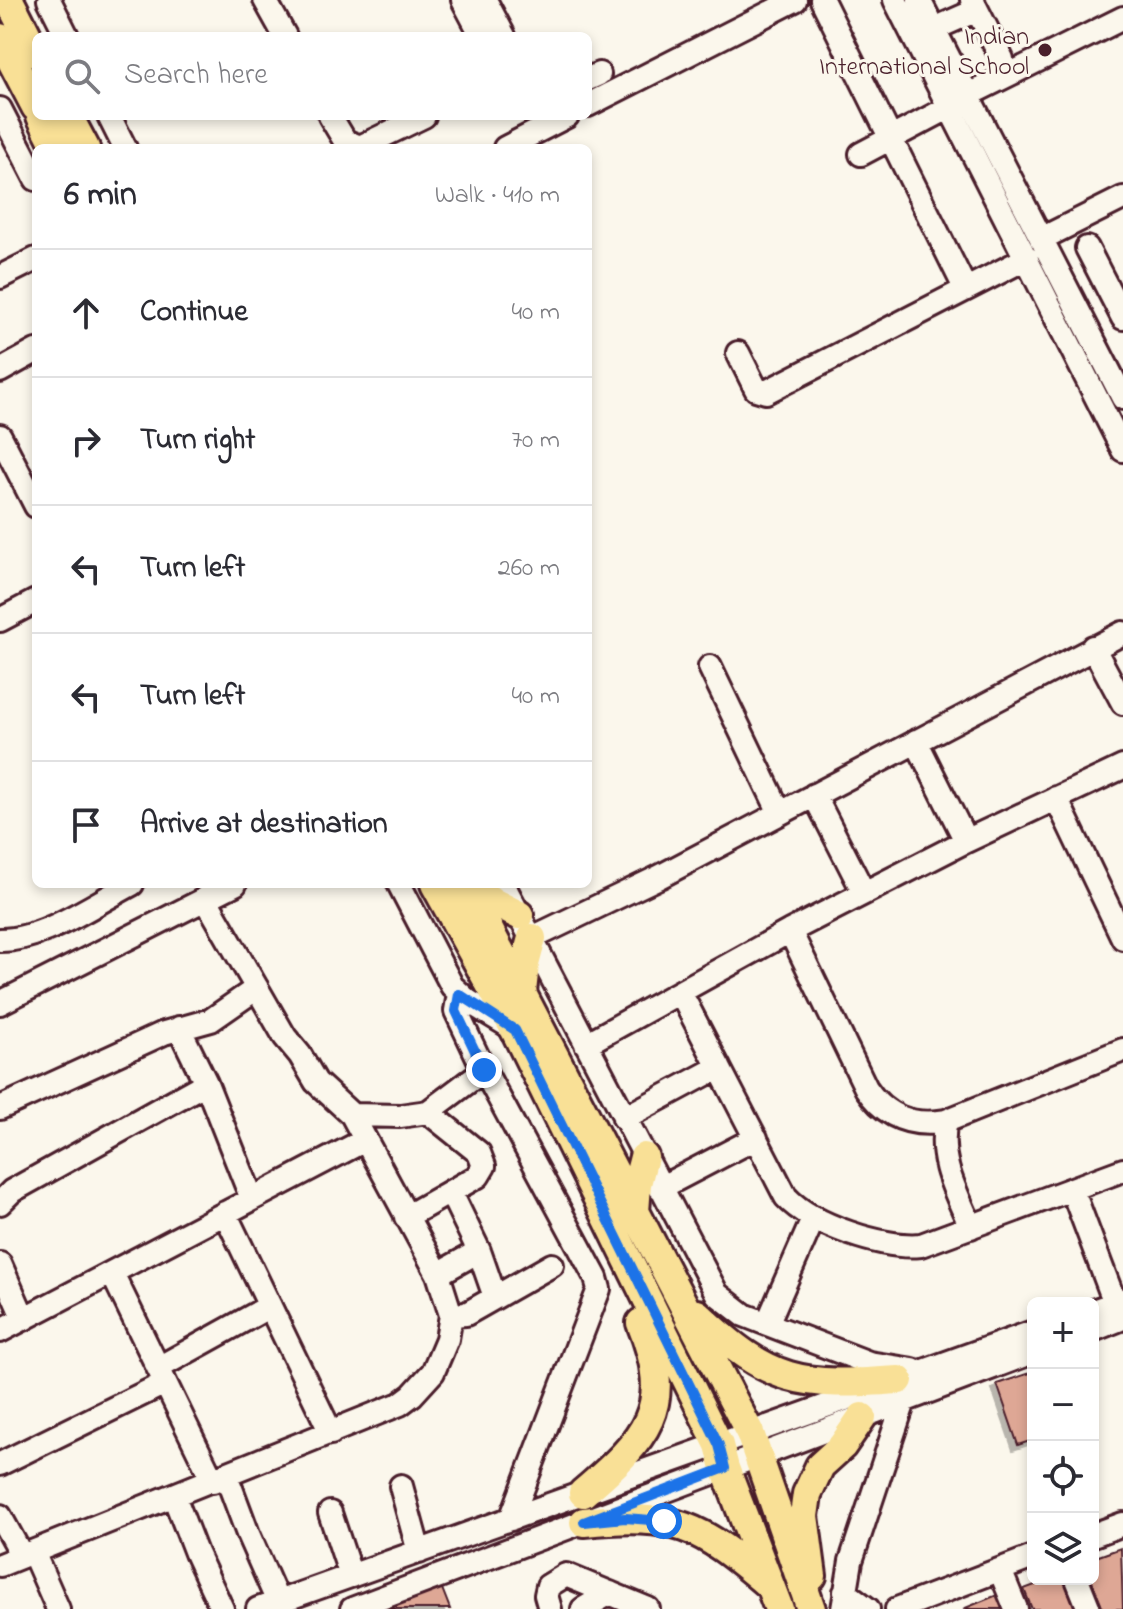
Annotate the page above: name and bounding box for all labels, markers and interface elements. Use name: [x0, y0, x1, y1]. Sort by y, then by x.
place label: Indian International School: [819, 19, 1029, 87]
search box: [32, 32, 592, 120]
marker: Indian International School: [1036, 41, 1054, 59]
icon: search: [60, 54, 104, 98]
text: Search here: [124, 54, 268, 98]
text: 6 min: [64, 171, 137, 221]
text: Walk · 410 m: [435, 177, 560, 215]
icon: ahead: [64, 291, 108, 335]
text: Continue: [140, 291, 248, 335]
text: 40 m: [511, 294, 560, 332]
icon: right: [64, 419, 108, 463]
text: Turn right: [140, 419, 255, 463]
text: 70 m: [511, 422, 560, 460]
icon: left: [64, 547, 108, 591]
text: Turn left: [140, 547, 245, 591]
text: 260 m: [498, 550, 560, 588]
icon: left: [64, 675, 108, 719]
text: Turn left: [140, 675, 245, 719]
text: 40 m: [511, 678, 560, 716]
icon: arrive: [64, 803, 108, 847]
text: Arrive at destination: [140, 803, 388, 847]
route end: [466, 1052, 502, 1088]
map controls: [1027, 1297, 1099, 1585]
button: +: [1027, 1297, 1099, 1369]
button: −: [1027, 1369, 1099, 1441]
button: locate: [1027, 1441, 1099, 1513]
route start: [646, 1503, 682, 1539]
button: layers: [1027, 1513, 1099, 1585]

